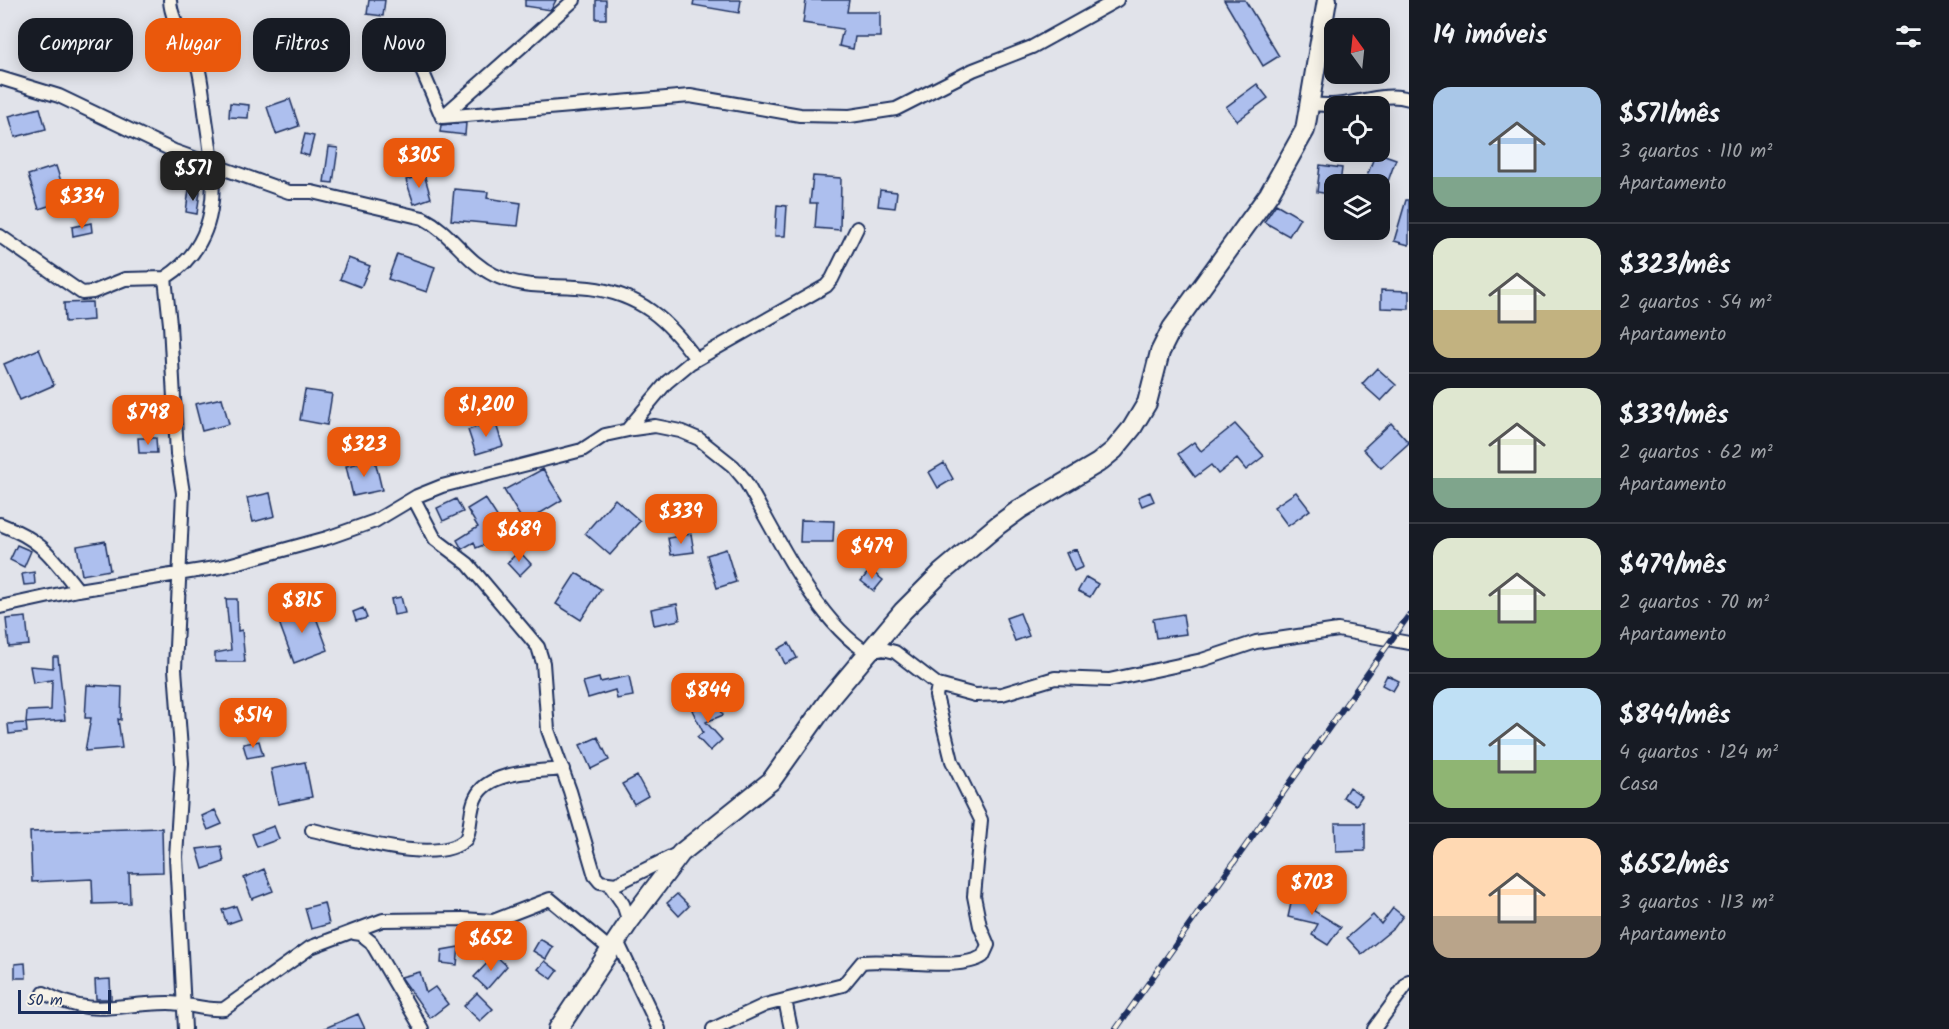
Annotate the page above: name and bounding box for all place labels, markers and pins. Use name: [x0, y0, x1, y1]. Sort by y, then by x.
pin: $305: [383, 138, 455, 189]
pin: $571: [157, 151, 229, 202]
pin: $334: [46, 179, 118, 230]
pin: $1,200: [437, 387, 535, 438]
pin: $798: [112, 395, 184, 446]
pin: $323: [328, 427, 400, 478]
pin: $339: [645, 494, 717, 545]
pin: $689: [483, 512, 555, 563]
pin: $479: [836, 529, 908, 580]
pin: $815: [266, 583, 338, 634]
pin: $844: [672, 673, 744, 724]
pin: $514: [217, 698, 289, 749]
pin: $703: [1276, 865, 1348, 916]
pin: $652: [455, 921, 527, 972]

